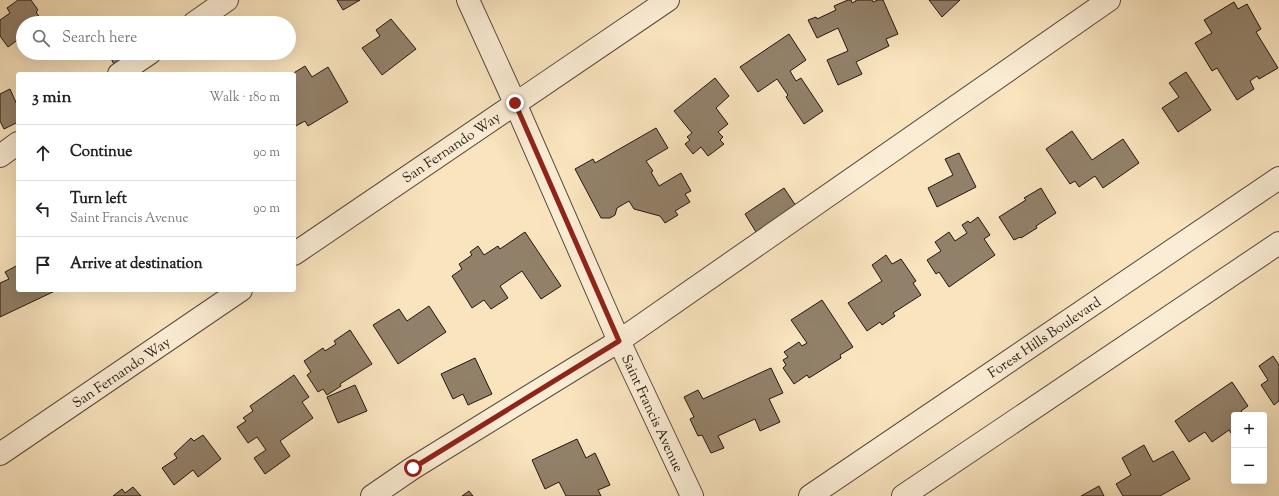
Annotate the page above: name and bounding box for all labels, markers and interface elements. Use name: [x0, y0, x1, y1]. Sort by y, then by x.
search box: [16, 16, 296, 60]
icon: search: [30, 27, 52, 49]
text: Search here: [62, 28, 137, 49]
text: 3 min: [32, 86, 71, 110]
text: Walk · 180 m: [209, 89, 280, 107]
route end: [506, 94, 524, 112]
street label: San Fernando Way: [399, 108, 505, 189]
icon: ahead: [32, 142, 54, 164]
text: Continue: [70, 142, 132, 163]
text: 90 m: [253, 144, 280, 162]
text: Turn left: [70, 189, 127, 210]
icon: left: [32, 198, 54, 220]
text: 90 m: [253, 200, 280, 218]
text: Saint Francis Avenue: [70, 210, 189, 228]
icon: arrive: [32, 254, 54, 276]
text: Arrive at destination: [70, 254, 203, 275]
street label: Forest Hills Boulevard: [984, 293, 1106, 384]
street label: San Fernando Way: [69, 333, 175, 414]
street label: Saint Francis Avenue: [615, 352, 687, 476]
map controls: [1231, 412, 1267, 484]
button: +: [1231, 412, 1267, 448]
button: −: [1231, 448, 1267, 484]
route start: [404, 459, 422, 477]

